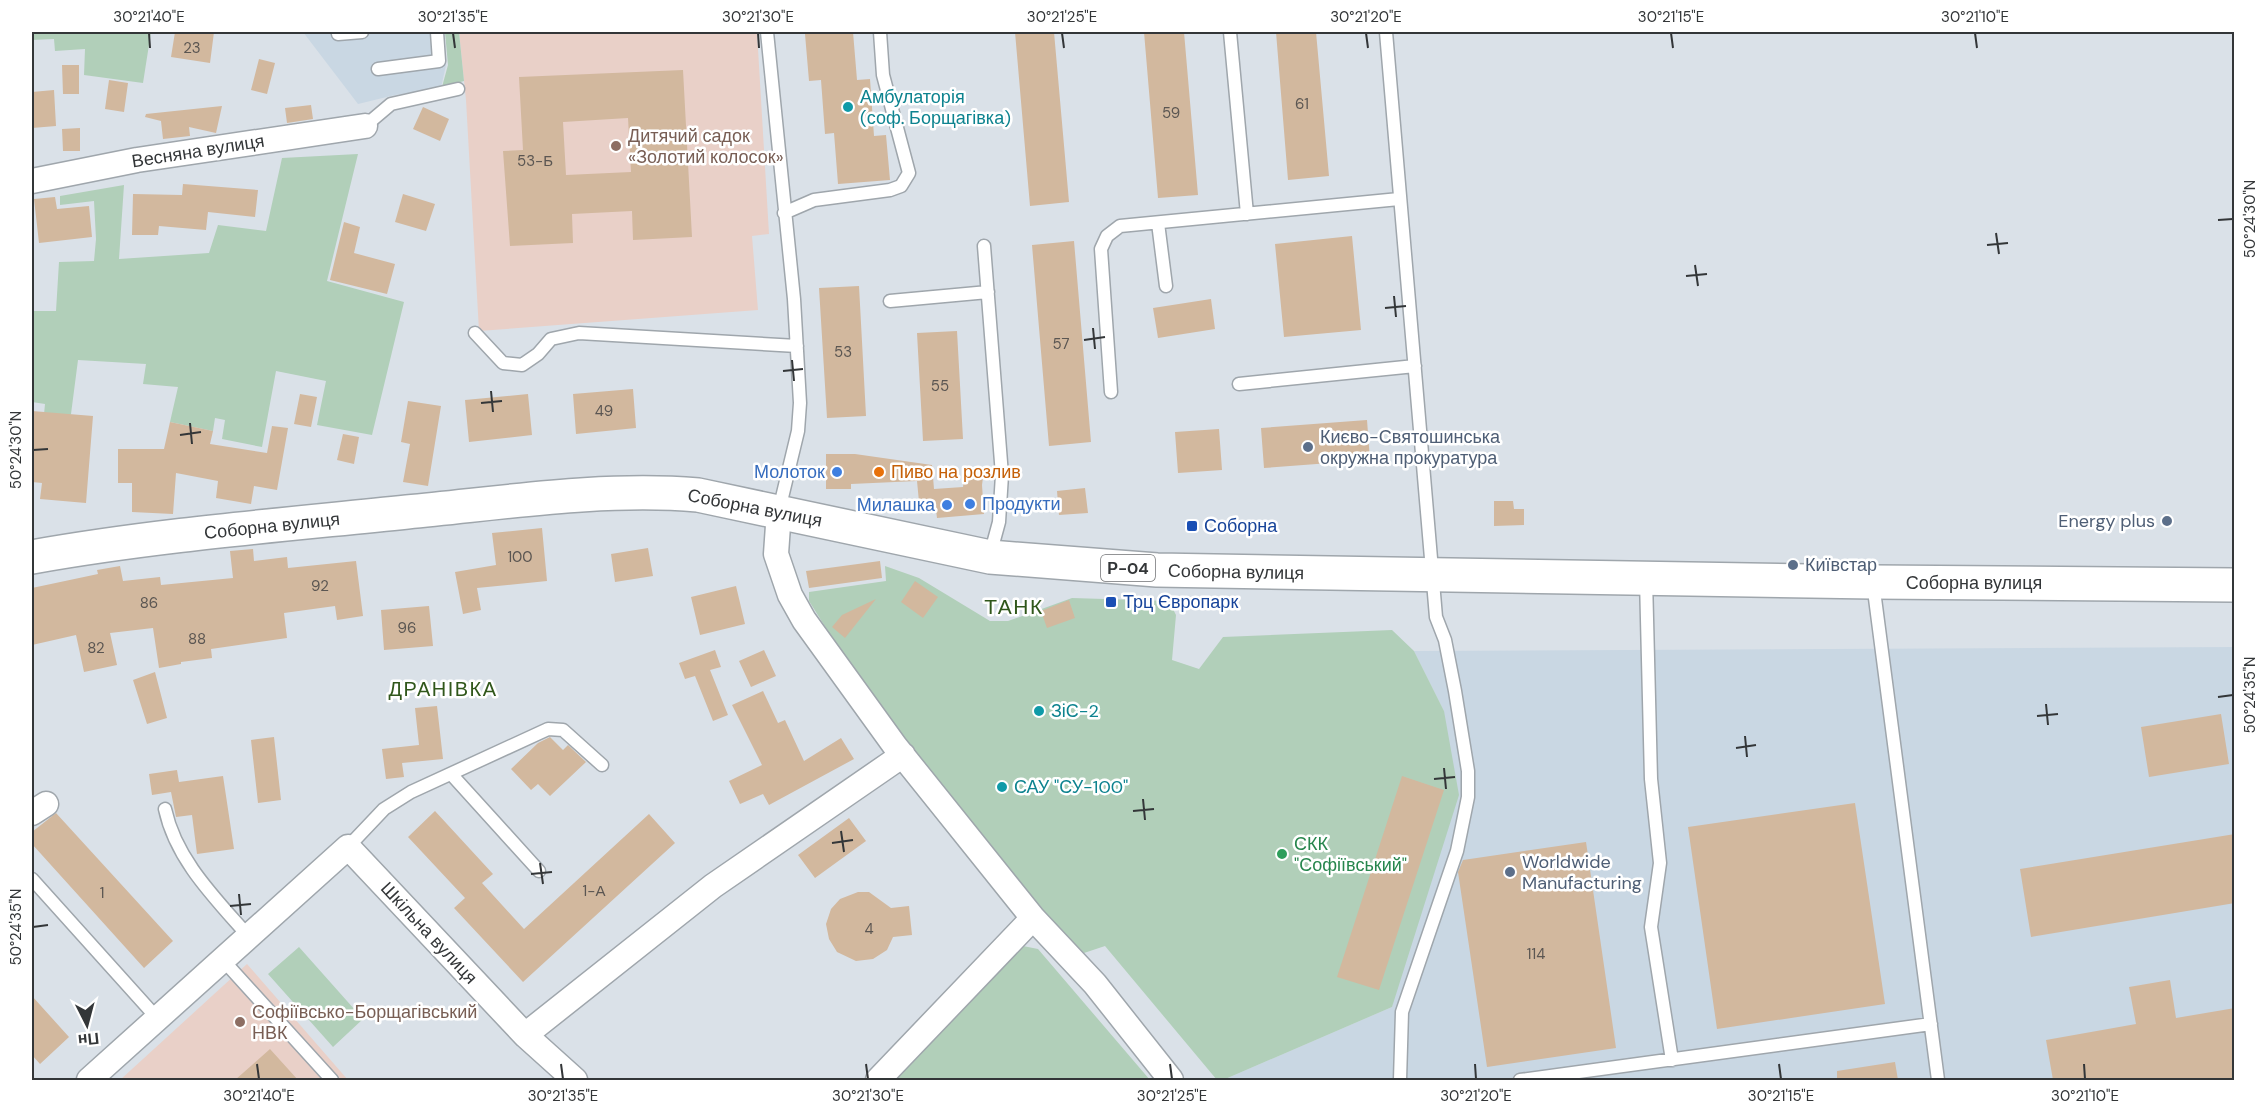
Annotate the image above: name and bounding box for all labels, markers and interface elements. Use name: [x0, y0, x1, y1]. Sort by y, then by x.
text: 30°21'40"E: [113, 7, 185, 27]
text: 30°21'35"E: [418, 7, 488, 27]
text: 30°21'30"E: [722, 7, 794, 27]
text: 30°21'25"E: [1027, 7, 1097, 27]
text: 30°21'20"E: [1330, 7, 1402, 27]
text: 30°21'15"E: [1638, 7, 1704, 27]
text: 30°21'10"E: [1941, 7, 2009, 27]
house number: 23: [183, 38, 201, 58]
place label: Амбулаторія (соф. Борщагівка): [860, 85, 1011, 130]
house number: 61: [1295, 94, 1309, 114]
marker: Амбулаторія (соф. Борщагівка): [841, 100, 855, 114]
house number: 59: [1162, 103, 1180, 123]
place label: Дитячий садок «Золотий колосок»: [628, 124, 784, 169]
street label: Весняна вулиця: [130, 129, 266, 173]
marker: Дитячий садок «Золотий колосок»: [609, 139, 623, 153]
house number: 53-Б: [517, 151, 553, 171]
text: 50°24'30"N: [2240, 180, 2260, 258]
house number: 57: [1053, 334, 1069, 354]
house number: 53: [834, 342, 852, 362]
house number: 55: [931, 376, 949, 396]
house number: 49: [595, 401, 613, 421]
text: 50°24'30"N: [6, 411, 26, 489]
place label: Києво-Святошинська окружна прокуратура: [1320, 425, 1501, 470]
marker: Києво-Святошинська окружна прокуратура: [1301, 440, 1315, 454]
place label: Молоток: [754, 460, 825, 484]
place label: Пиво на розлив: [891, 460, 1021, 484]
marker: Молоток: [830, 465, 844, 479]
marker: Пиво на розлив: [872, 465, 886, 479]
street label: Соборна вулиця: [686, 483, 824, 533]
place label: Продукти: [982, 492, 1060, 516]
place label: Милашка: [857, 493, 936, 517]
marker: Продукти: [963, 497, 977, 511]
marker: Милашка: [940, 498, 954, 512]
street label: Соборна вулиця: [203, 507, 341, 545]
place label: Energy plus: [2058, 509, 2155, 533]
place label: Соборна: [1204, 514, 1278, 538]
marker: Energy plus: [2160, 514, 2174, 528]
marker: Соборна: [1185, 519, 1199, 533]
house number: 100: [507, 547, 533, 567]
place label: Київстар: [1805, 553, 1877, 577]
road number: Р-04: [1101, 555, 1155, 581]
marker: Київстар: [1786, 558, 1800, 572]
street label: Соборна вулиця: [1168, 559, 1304, 585]
street label: Соборна вулиця: [1906, 571, 2042, 595]
house number: 92: [311, 576, 329, 596]
place label: Трц Європарк: [1123, 590, 1238, 614]
house number: 86: [140, 593, 158, 613]
district label: ТАНК: [984, 593, 1044, 621]
marker: Трц Європарк: [1104, 595, 1118, 609]
house number: 96: [398, 618, 416, 638]
house number: 88: [188, 629, 206, 649]
house number: 82: [87, 638, 105, 658]
text: 50°24'35"N: [2240, 657, 2260, 733]
district label: ДРАНІВКА: [388, 676, 498, 702]
place label: ЗіС-2: [1051, 699, 1099, 723]
marker: ЗіС-2: [1032, 704, 1046, 718]
place label: САУ "СУ-100": [1014, 775, 1128, 799]
marker: САУ "СУ-100": [995, 780, 1009, 794]
place label: СКК "Софіївський": [1294, 832, 1407, 877]
marker: СКК "Софіївський": [1275, 847, 1289, 861]
place label: Worldwide Manufacturing: [1522, 850, 1642, 895]
marker: Worldwide Manufacturing: [1503, 865, 1517, 879]
street label: Шкільна вулиця: [375, 877, 483, 989]
house number: 1-А: [583, 881, 605, 901]
house number: 1: [100, 883, 104, 903]
text: 50°24'35"N: [6, 889, 26, 965]
house number: 4: [864, 919, 874, 939]
house number: 114: [1527, 944, 1545, 964]
north arrow: [57, 995, 117, 1055]
place label: Софіївсько-Борщагівський НВК: [252, 1000, 477, 1045]
marker: Софіївсько-Борщагівський НВК: [233, 1015, 247, 1029]
text: Пн: [77, 1028, 100, 1051]
text: 30°21'40"E: [223, 1086, 295, 1106]
text: 30°21'35"E: [528, 1086, 598, 1106]
text: 30°21'30"E: [832, 1086, 904, 1106]
text: 30°21'25"E: [1137, 1086, 1207, 1106]
text: 30°21'20"E: [1440, 1086, 1512, 1106]
text: 30°21'15"E: [1748, 1086, 1814, 1106]
text: 30°21'10"E: [2051, 1086, 2119, 1106]

